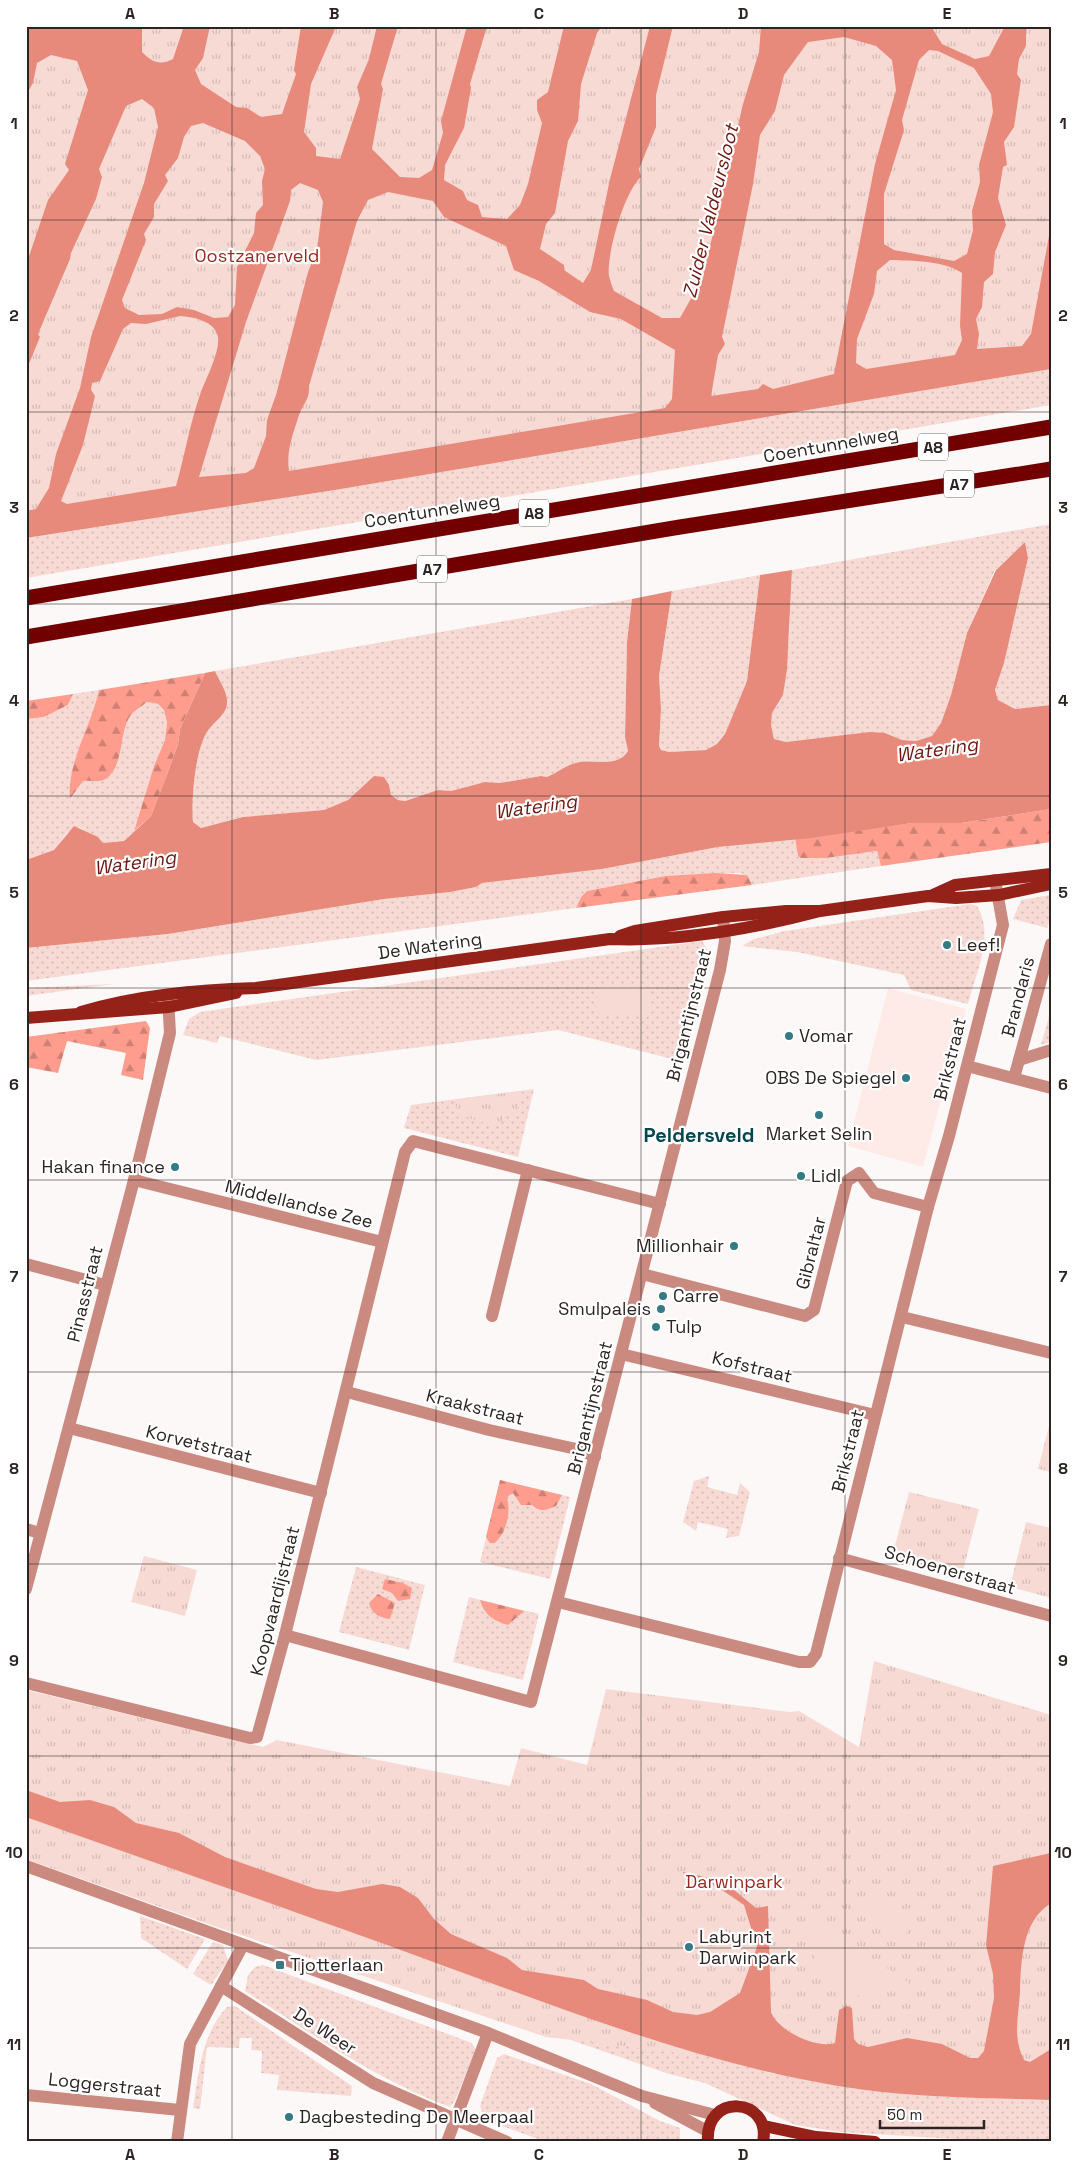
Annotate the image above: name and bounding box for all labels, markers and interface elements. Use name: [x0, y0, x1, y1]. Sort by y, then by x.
text: A: [125, 3, 135, 24]
text: B: [329, 3, 339, 24]
text: C: [534, 3, 544, 24]
text: D: [738, 3, 748, 24]
text: E: [943, 3, 952, 24]
text: 1: [10, 113, 18, 134]
text: 1: [1059, 113, 1067, 134]
water label: Zuider Valdeursloot: [677, 120, 745, 300]
park label: Oostzanerveld: [195, 244, 319, 267]
text: 2: [9, 305, 19, 326]
text: 2: [1058, 305, 1068, 326]
street label: Coentunnelweg: [761, 421, 900, 468]
road number: A8: [918, 434, 948, 461]
road number: A7: [944, 470, 974, 498]
street label: Coentunnelweg: [362, 488, 501, 533]
text: 3: [9, 497, 19, 518]
text: 3: [1058, 497, 1068, 518]
road number: A8: [519, 499, 549, 526]
road number: A7: [417, 556, 447, 582]
text: 4: [9, 690, 19, 711]
text: 4: [1058, 690, 1068, 711]
water label: Watering: [895, 731, 980, 768]
water label: Watering: [494, 788, 579, 825]
water label: Watering: [93, 844, 178, 881]
text: 5: [9, 882, 19, 903]
text: 5: [1058, 882, 1068, 903]
street label: De Watering: [376, 927, 483, 964]
place label: Leef!: [957, 933, 1000, 956]
marker: Leef!: [941, 939, 953, 951]
street label: Brigantijnstraat: [661, 946, 716, 1084]
street label: Brandaris: [996, 954, 1039, 1040]
street label: Brikstraat: [928, 1015, 971, 1103]
place label: Vomar: [799, 1024, 853, 1047]
marker: Vomar: [783, 1030, 795, 1042]
place label: OBS De Spiegel: [765, 1066, 896, 1089]
marker: OBS De Spiegel: [900, 1072, 912, 1084]
text: 6: [9, 1074, 19, 1095]
text: 6: [1058, 1074, 1068, 1095]
marker: Market Selin: [813, 1109, 825, 1121]
district label: Peldersveld: [643, 1122, 755, 1148]
place label: Market Selin: [766, 1122, 872, 1145]
place label: Hakan finance: [42, 1155, 165, 1178]
marker: Hakan finance: [169, 1161, 181, 1173]
place label: Lidl: [811, 1164, 841, 1187]
marker: Lidl: [795, 1170, 807, 1182]
street label: Middellandse Zee: [223, 1174, 376, 1233]
street label: Gibraltar: [790, 1214, 831, 1292]
place label: Millionhair: [636, 1234, 724, 1257]
marker: Millionhair: [728, 1240, 740, 1252]
street label: Pinasstraat: [61, 1243, 108, 1344]
text: 7: [10, 1266, 19, 1287]
text: 7: [1059, 1266, 1068, 1287]
place label: Carre: [673, 1284, 719, 1307]
marker: Carre: [657, 1290, 669, 1302]
place label: Smulpaleis: [558, 1297, 651, 1320]
marker: Smulpaleis: [655, 1303, 667, 1315]
place label: Tulp: [666, 1315, 702, 1338]
marker: Tulp: [650, 1321, 662, 1333]
street label: Brigantijnstraat: [562, 1339, 617, 1477]
street label: Kofstraat: [710, 1345, 795, 1388]
street label: Kraakstraat: [424, 1383, 526, 1430]
street label: Brikstraat: [826, 1407, 869, 1495]
street label: Korvetstraat: [144, 1419, 255, 1468]
text: 8: [9, 1458, 19, 1479]
text: 8: [1058, 1458, 1068, 1479]
street label: Koopvaardijstraat: [245, 1524, 304, 1678]
street label: Schoenerstraat: [882, 1540, 1018, 1599]
text: 9: [9, 1650, 19, 1671]
text: 9: [1058, 1650, 1068, 1671]
text: 10: [5, 1842, 23, 1863]
text: 10: [1054, 1842, 1072, 1863]
park label: Darwinpark: [685, 1870, 783, 1893]
place label: Labyrint Darwinpark: [699, 1925, 797, 1969]
marker: Labyrint Darwinpark: [683, 1941, 695, 1953]
place label: Tjotterlaan: [290, 1953, 384, 1976]
marker: Tjotterlaan: [274, 1959, 286, 1971]
street label: De Weer: [289, 2002, 361, 2060]
text: 11: [7, 2034, 21, 2055]
text: 11: [1056, 2034, 1070, 2055]
street label: Loggerstraat: [47, 2067, 163, 2102]
scale bar: [880, 2098, 983, 2130]
place label: Dagbesteding De Meerpaal: [299, 2105, 534, 2128]
text: 50 m: [887, 2105, 922, 2124]
marker: Dagbesteding De Meerpaal: [283, 2111, 295, 2123]
text: A: [125, 2144, 135, 2165]
text: B: [329, 2144, 339, 2165]
text: C: [534, 2144, 544, 2165]
text: D: [738, 2144, 748, 2165]
text: E: [943, 2144, 952, 2165]

